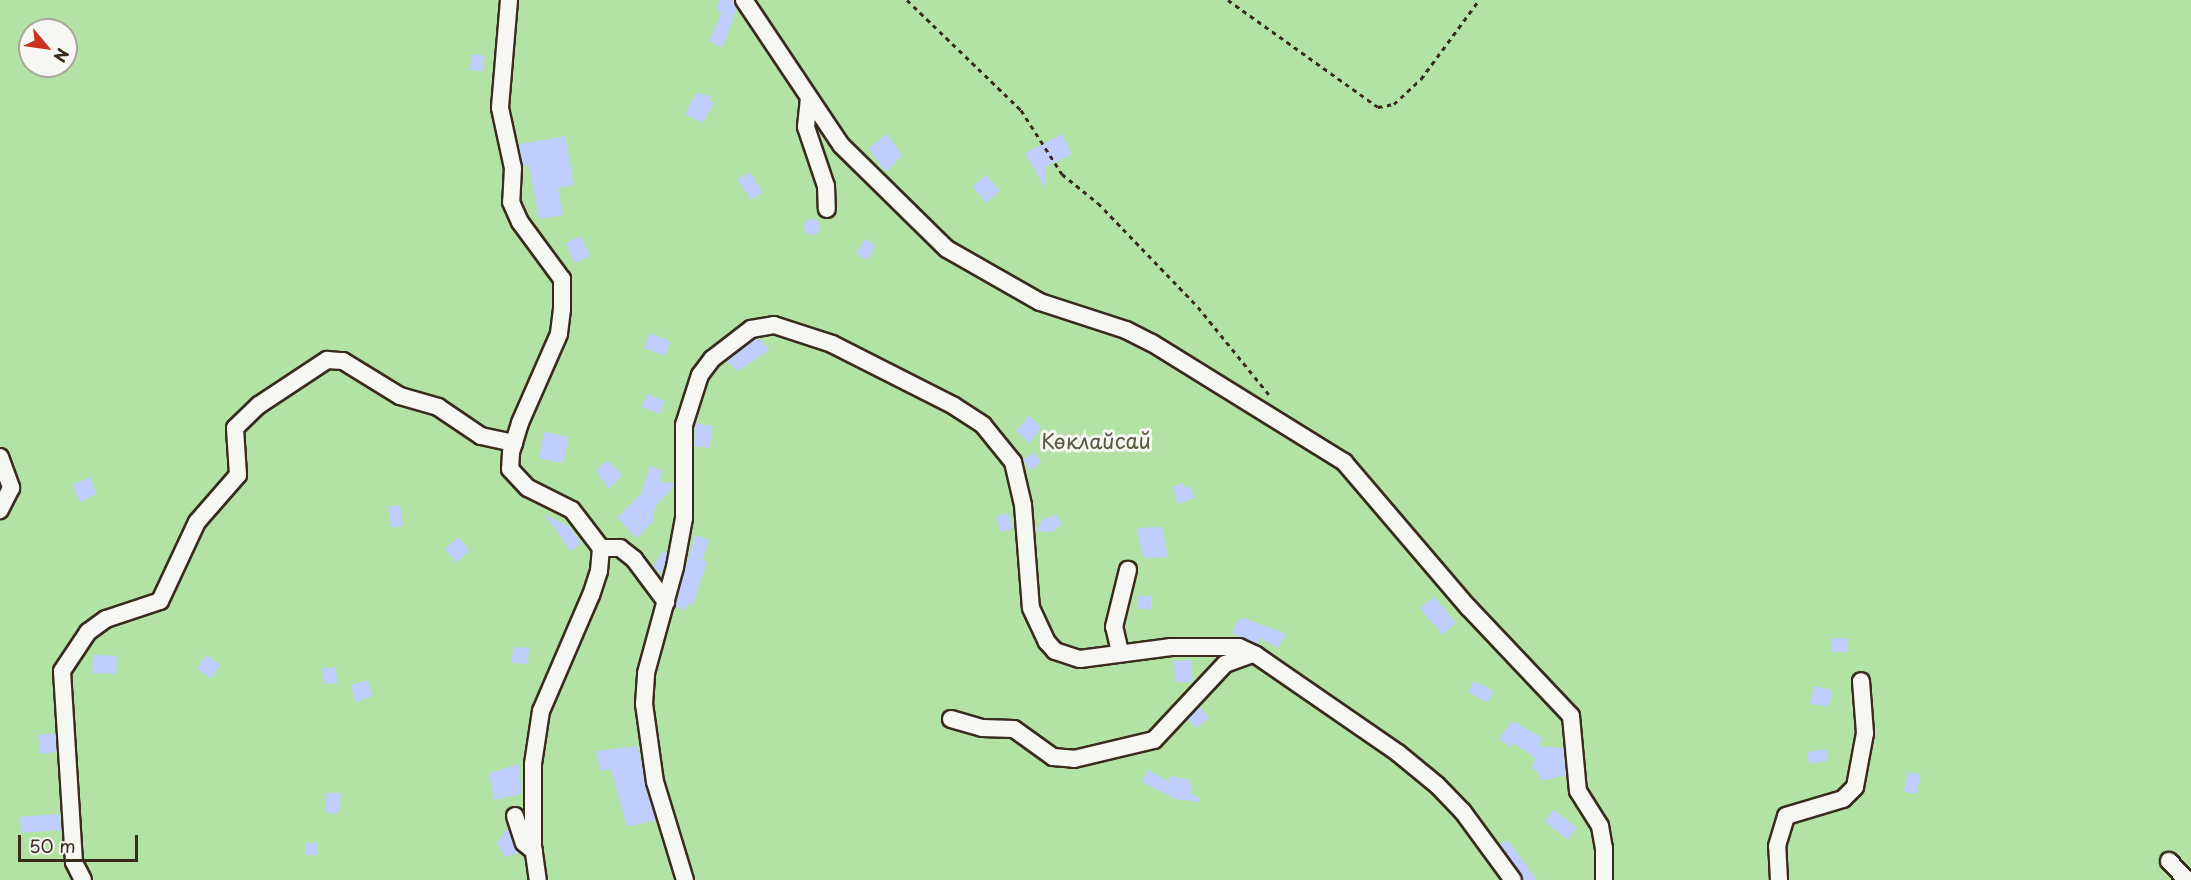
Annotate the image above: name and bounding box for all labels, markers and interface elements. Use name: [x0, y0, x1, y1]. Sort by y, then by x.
north arrow: [18, 18, 78, 78]
text: N: [48, 44, 76, 67]
park label: Көклайсай: [1041, 427, 1151, 453]
scale bar: [21, 823, 141, 861]
text: 50 m: [29, 832, 76, 859]

